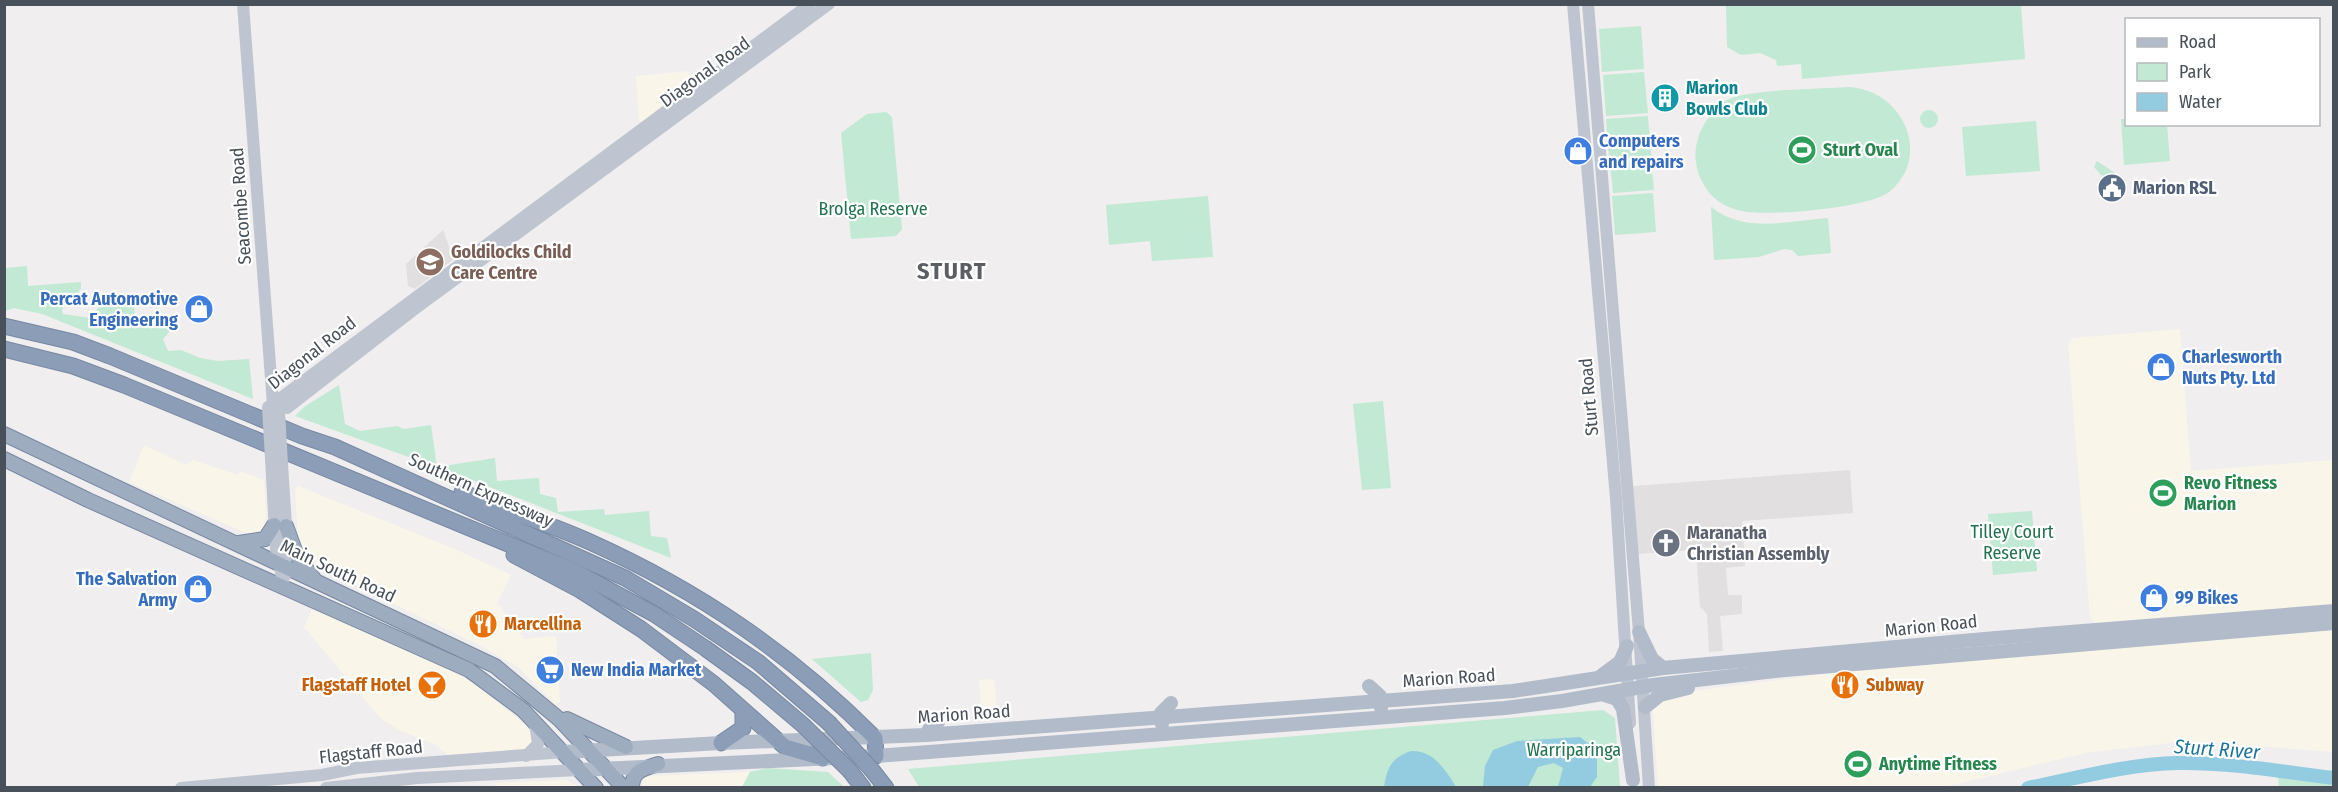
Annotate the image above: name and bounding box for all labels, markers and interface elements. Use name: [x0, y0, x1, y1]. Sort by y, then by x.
legend: [2125, 18, 2320, 126]
text: Road: [2179, 31, 2216, 53]
street label: Diagonal Road: [656, 32, 754, 112]
text: Park: [2179, 61, 2212, 83]
place label: Marion Bowls Club: [1686, 77, 1768, 120]
building icon: Marion Bowls Club: [1649, 82, 1681, 114]
text: Water: [2179, 91, 2222, 113]
place label: Computers and repairs: [1599, 130, 1684, 173]
sports icon: Sturt Oval: [1786, 134, 1818, 166]
shop icon: Computers and repairs: [1562, 135, 1594, 167]
place label: Sturt Oval: [1823, 139, 1898, 161]
street label: Seacombe Road: [226, 147, 256, 265]
public building icon: Marion RSL: [2096, 172, 2128, 204]
place label: Marion RSL: [2133, 177, 2217, 199]
park label: Brolga Reserve: [818, 198, 928, 220]
place label: Goldilocks Child Care Centre: [451, 241, 572, 284]
school or university icon: Goldilocks Child Care Centre: [414, 246, 446, 278]
district label: STURT: [917, 257, 987, 285]
place label: Percat Automotive Engineering: [40, 288, 178, 331]
shop icon: Percat Automotive Engineering: [183, 293, 215, 325]
street label: Diagonal Road: [264, 312, 360, 394]
place label: Charlesworth Nuts Pty. Ltd: [2182, 346, 2282, 389]
shop icon: Charlesworth Nuts Pty. Ltd: [2145, 351, 2177, 383]
street label: Sturt Road: [1575, 357, 1603, 437]
street label: Southern Expressway: [405, 448, 557, 532]
place label: Revo Fitness Marion: [2184, 472, 2277, 515]
sports icon: Revo Fitness Marion: [2147, 477, 2179, 509]
park label: Tilley Court Reserve: [1970, 521, 2054, 564]
place label: Maranatha Christian Assembly: [1687, 522, 1830, 565]
church icon: Maranatha Christian Assembly: [1650, 527, 1682, 559]
street label: Main South Road: [277, 535, 399, 607]
place label: The Salvation Army: [76, 568, 177, 611]
shop icon: The Salvation Army: [182, 573, 214, 605]
shop icon: 99 Bikes: [2138, 582, 2170, 614]
place label: 99 Bikes: [2175, 587, 2238, 609]
restaurant icon: Marcellina: [467, 608, 499, 640]
street label: Marion Road: [1884, 610, 1978, 642]
place label: Marcellina: [504, 613, 582, 635]
supermarket icon: New India Market: [534, 654, 566, 686]
place label: New India Market: [571, 659, 702, 681]
street label: Marion Road: [1402, 664, 1496, 692]
bar icon: Flagstaff Hotel: [416, 669, 448, 701]
restaurant icon: Subway: [1829, 669, 1861, 701]
place label: Flagstaff Hotel: [302, 674, 411, 696]
place label: Subway: [1866, 674, 1924, 696]
street label: Marion Road: [917, 700, 1011, 728]
water label: Sturt River: [2172, 734, 2262, 764]
street label: Flagstaff Road: [318, 736, 424, 768]
park label: Warriparinga: [1527, 739, 1621, 761]
sports icon: Anytime Fitness: [1842, 748, 1874, 780]
place label: Anytime Fitness: [1878, 753, 1997, 775]

